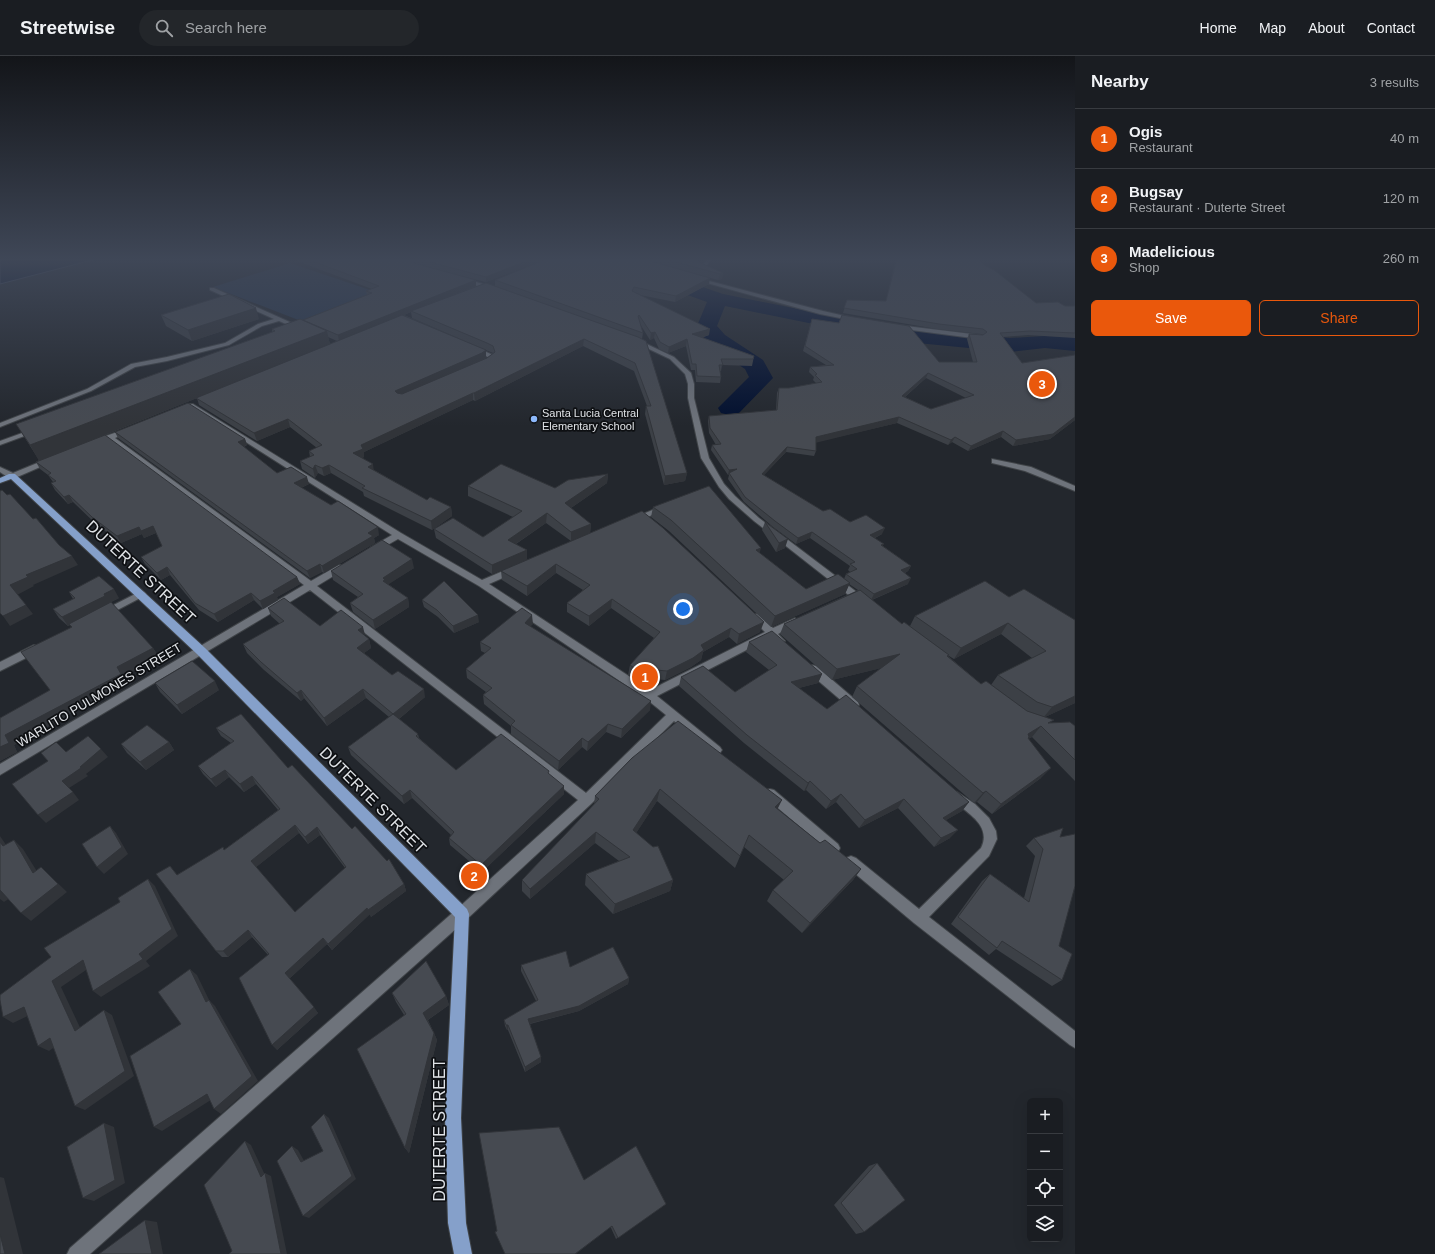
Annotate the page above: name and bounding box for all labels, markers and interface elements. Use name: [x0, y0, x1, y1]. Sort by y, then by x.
search box: [139, 10, 419, 46]
text: Streetwise: [20, 17, 115, 38]
icon: search: [153, 17, 175, 39]
text: Search here: [185, 19, 267, 36]
text: Home: [1200, 20, 1237, 36]
text: Map: [1259, 20, 1286, 36]
text: About: [1308, 20, 1345, 36]
text: Contact: [1367, 20, 1415, 36]
text: Nearby: [1091, 72, 1149, 91]
text: 3 results: [1370, 75, 1419, 90]
text: Ogis: [1129, 123, 1162, 140]
text: 1: [1100, 131, 1108, 146]
text: 40 m: [1390, 131, 1419, 146]
text: Restaurant: [1129, 140, 1193, 155]
text: Bugsay: [1129, 183, 1183, 200]
text: 2: [1100, 191, 1108, 206]
text: 120 m: [1383, 191, 1419, 206]
text: Restaurant · Duterte Street: [1129, 200, 1285, 215]
text: Madelicious: [1129, 243, 1215, 260]
text: 3: [1100, 251, 1108, 266]
text: 260 m: [1383, 251, 1419, 266]
text: Shop: [1129, 260, 1159, 275]
button: Save: [1091, 300, 1251, 336]
button: Share: [1259, 300, 1419, 336]
pin: 3: [1029, 369, 1055, 399]
place label: Santa Lucia Central Elementary School: [542, 407, 639, 432]
marker: Santa Lucia Central Elementary School: [529, 414, 539, 424]
street label: DUTERTE STREET: [83, 517, 199, 627]
your location: [673, 599, 693, 619]
street label: WARLITO PULMONES STREET: [14, 640, 184, 750]
pin: 1: [632, 662, 658, 692]
street label: DUTERTE STREET: [316, 743, 430, 857]
pin: 2: [461, 861, 487, 891]
street label: DUTERTE STREET: [431, 1058, 448, 1201]
map controls: [1027, 1098, 1063, 1242]
button: +: [1027, 1098, 1063, 1134]
button: −: [1027, 1134, 1063, 1170]
button: locate: [1027, 1170, 1063, 1206]
button: layers: [1027, 1206, 1063, 1242]

